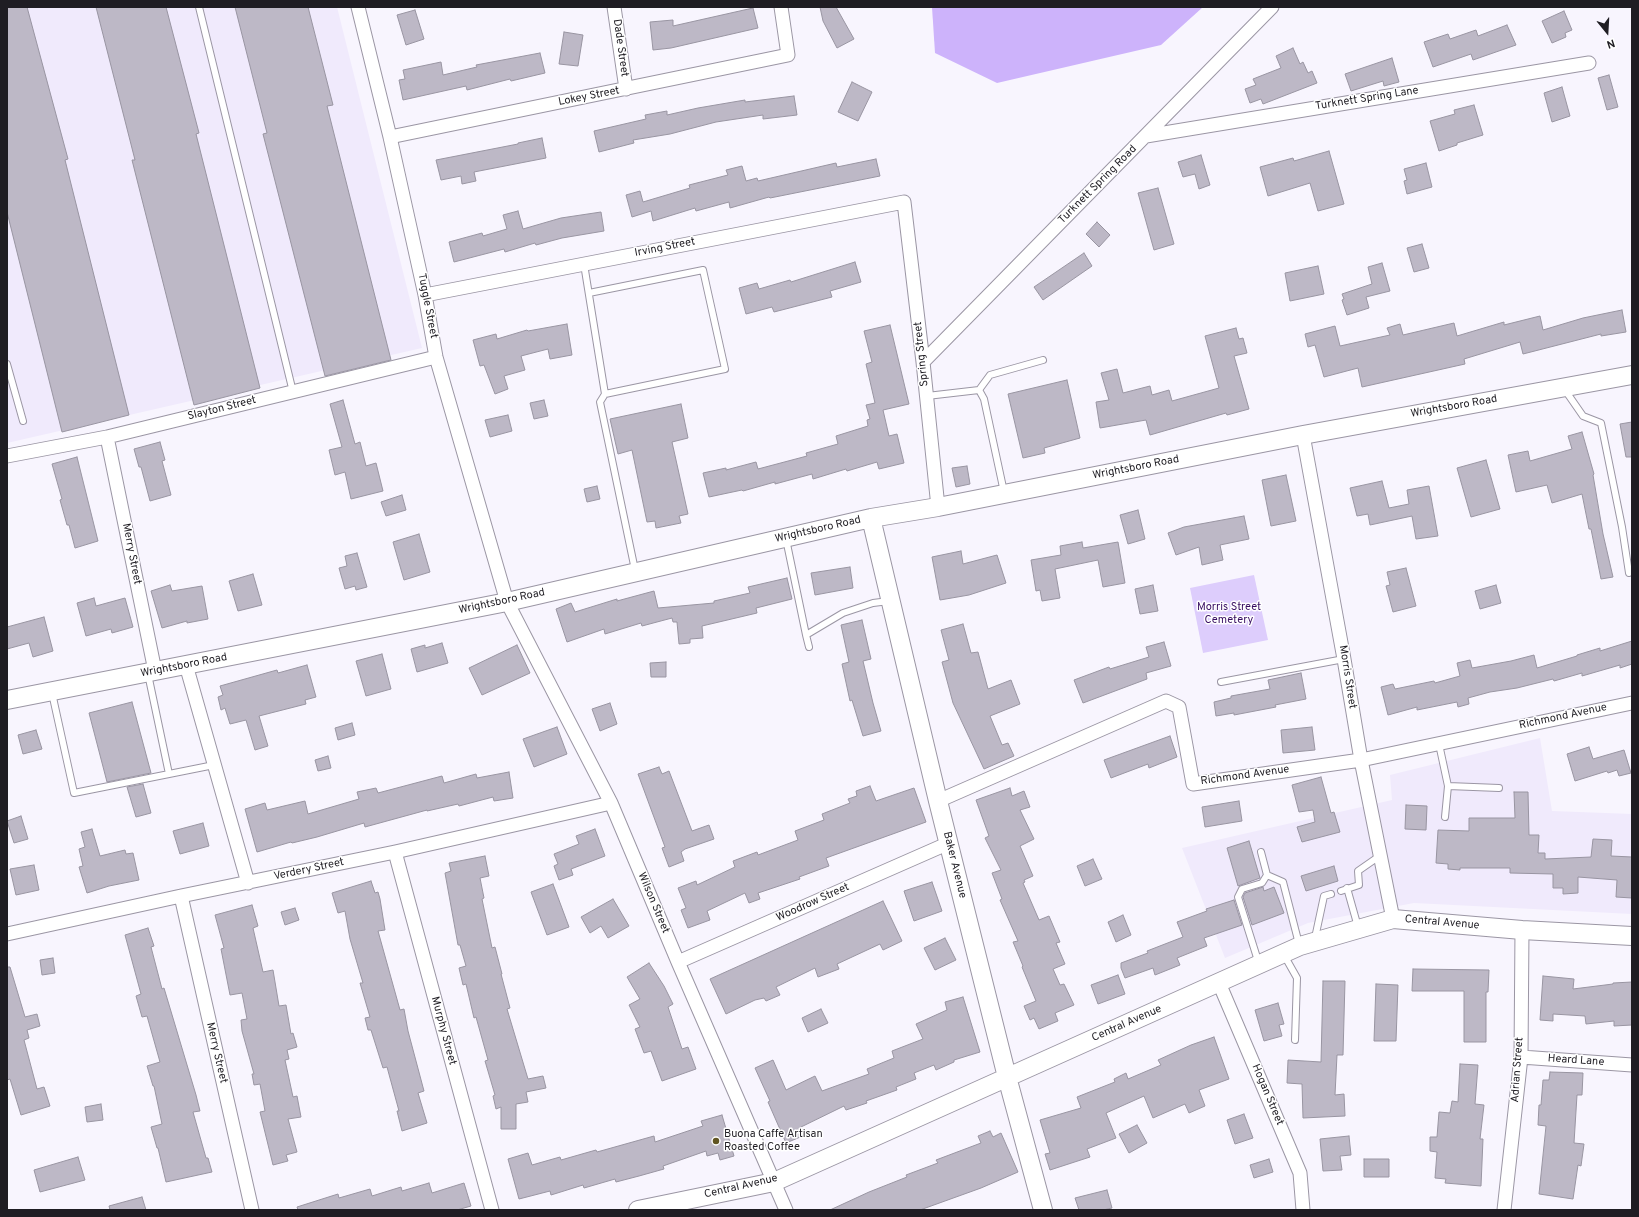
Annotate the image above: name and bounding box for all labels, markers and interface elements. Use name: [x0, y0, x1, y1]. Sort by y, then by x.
north arrow: [1587, 12, 1627, 52]
street label: Dade Street: [609, 18, 631, 78]
text: N: [1605, 36, 1617, 51]
street label: Turknett Spring Lane: [1314, 84, 1420, 114]
street label: Lokey Street: [557, 85, 621, 109]
street label: Turknett Spring Road: [1056, 143, 1140, 227]
street label: Irving Street: [634, 236, 696, 260]
street label: Tuggle Street: [414, 272, 440, 340]
street label: Spring Street: [912, 321, 932, 387]
street label: Wrightsboro Road: [1410, 393, 1498, 421]
street label: Slayton Street: [186, 394, 258, 424]
street label: Wrightsboro Road: [1092, 453, 1180, 483]
street label: Wrightsboro Road: [774, 514, 862, 546]
street label: Merry Street: [119, 522, 143, 586]
street label: Wrightsboro Road: [458, 586, 546, 618]
park label: Morris Street Cemetery: [1197, 601, 1261, 627]
street label: Morris Street: [1335, 644, 1359, 710]
street label: Wrightsboro Road: [140, 651, 228, 681]
street label: Richmond Avenue: [1518, 701, 1608, 733]
street label: Richmond Avenue: [1200, 763, 1290, 789]
street label: Baker Avenue: [939, 830, 969, 900]
street label: Verdery Street: [273, 856, 345, 884]
street label: Wilson Street: [634, 870, 672, 936]
street label: Woodrow Street: [774, 881, 852, 925]
street label: Central Avenue: [1404, 913, 1480, 933]
street label: Murphy Street: [428, 995, 458, 1067]
street label: Central Avenue: [1090, 1003, 1164, 1045]
street label: Merry Street: [203, 1021, 229, 1085]
street label: Adrian Street: [1509, 1037, 1527, 1103]
street label: Heard Lane: [1547, 1052, 1605, 1070]
street label: Hogan Street: [1248, 1062, 1286, 1128]
place label: Buona Caffe Artisan Roasted Coffee: [724, 1128, 823, 1154]
marker: Buona Caffe Artisan Roasted Coffee: [711, 1136, 721, 1146]
street label: Central Avenue: [703, 1172, 779, 1202]

